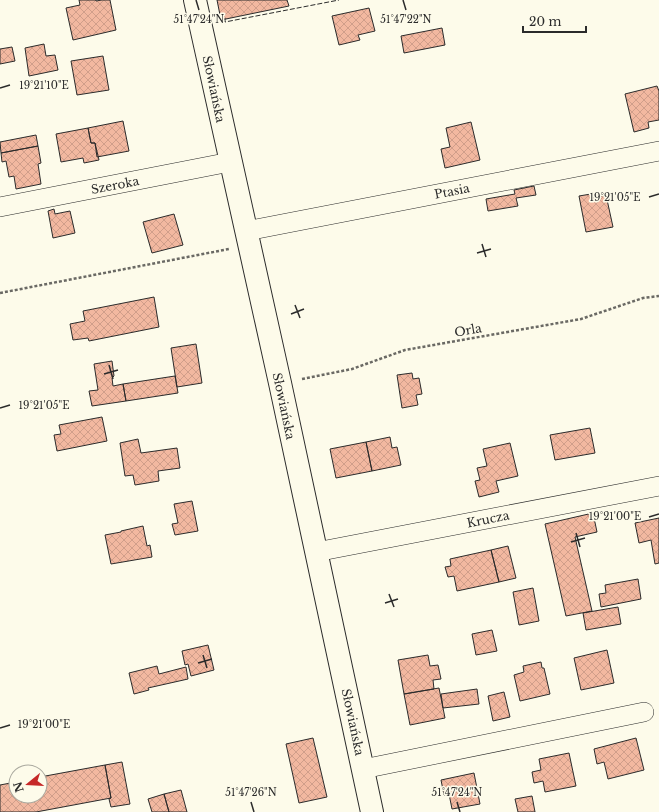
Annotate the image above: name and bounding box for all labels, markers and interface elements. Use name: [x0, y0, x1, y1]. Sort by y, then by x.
scale bar: [523, 8, 586, 34]
text: 51°47'24"N: [174, 13, 224, 26]
text: 51°47'22"N: [380, 13, 432, 26]
text: 20 m: [529, 14, 561, 29]
street label: Słowiańska: [200, 54, 228, 124]
text: 19°21'10"E: [19, 79, 69, 92]
street label: Szeroka: [90, 173, 141, 197]
street label: Ptasia: [433, 180, 471, 202]
text: 19°21'05"E: [590, 191, 640, 204]
street label: Orla: [453, 320, 483, 340]
street label: Słowiańska: [270, 371, 298, 441]
text: 19°21'05"E: [19, 399, 69, 412]
street label: Krucza: [466, 507, 511, 530]
text: 19°21'00"E: [589, 510, 641, 523]
street label: Słowiańska: [339, 687, 367, 757]
text: 19°21'00"E: [18, 718, 70, 731]
north arrow: [8, 764, 48, 804]
text: N: [10, 779, 27, 794]
text: 51°47'26"N: [225, 786, 277, 799]
text: 51°47'24"N: [432, 786, 482, 799]

